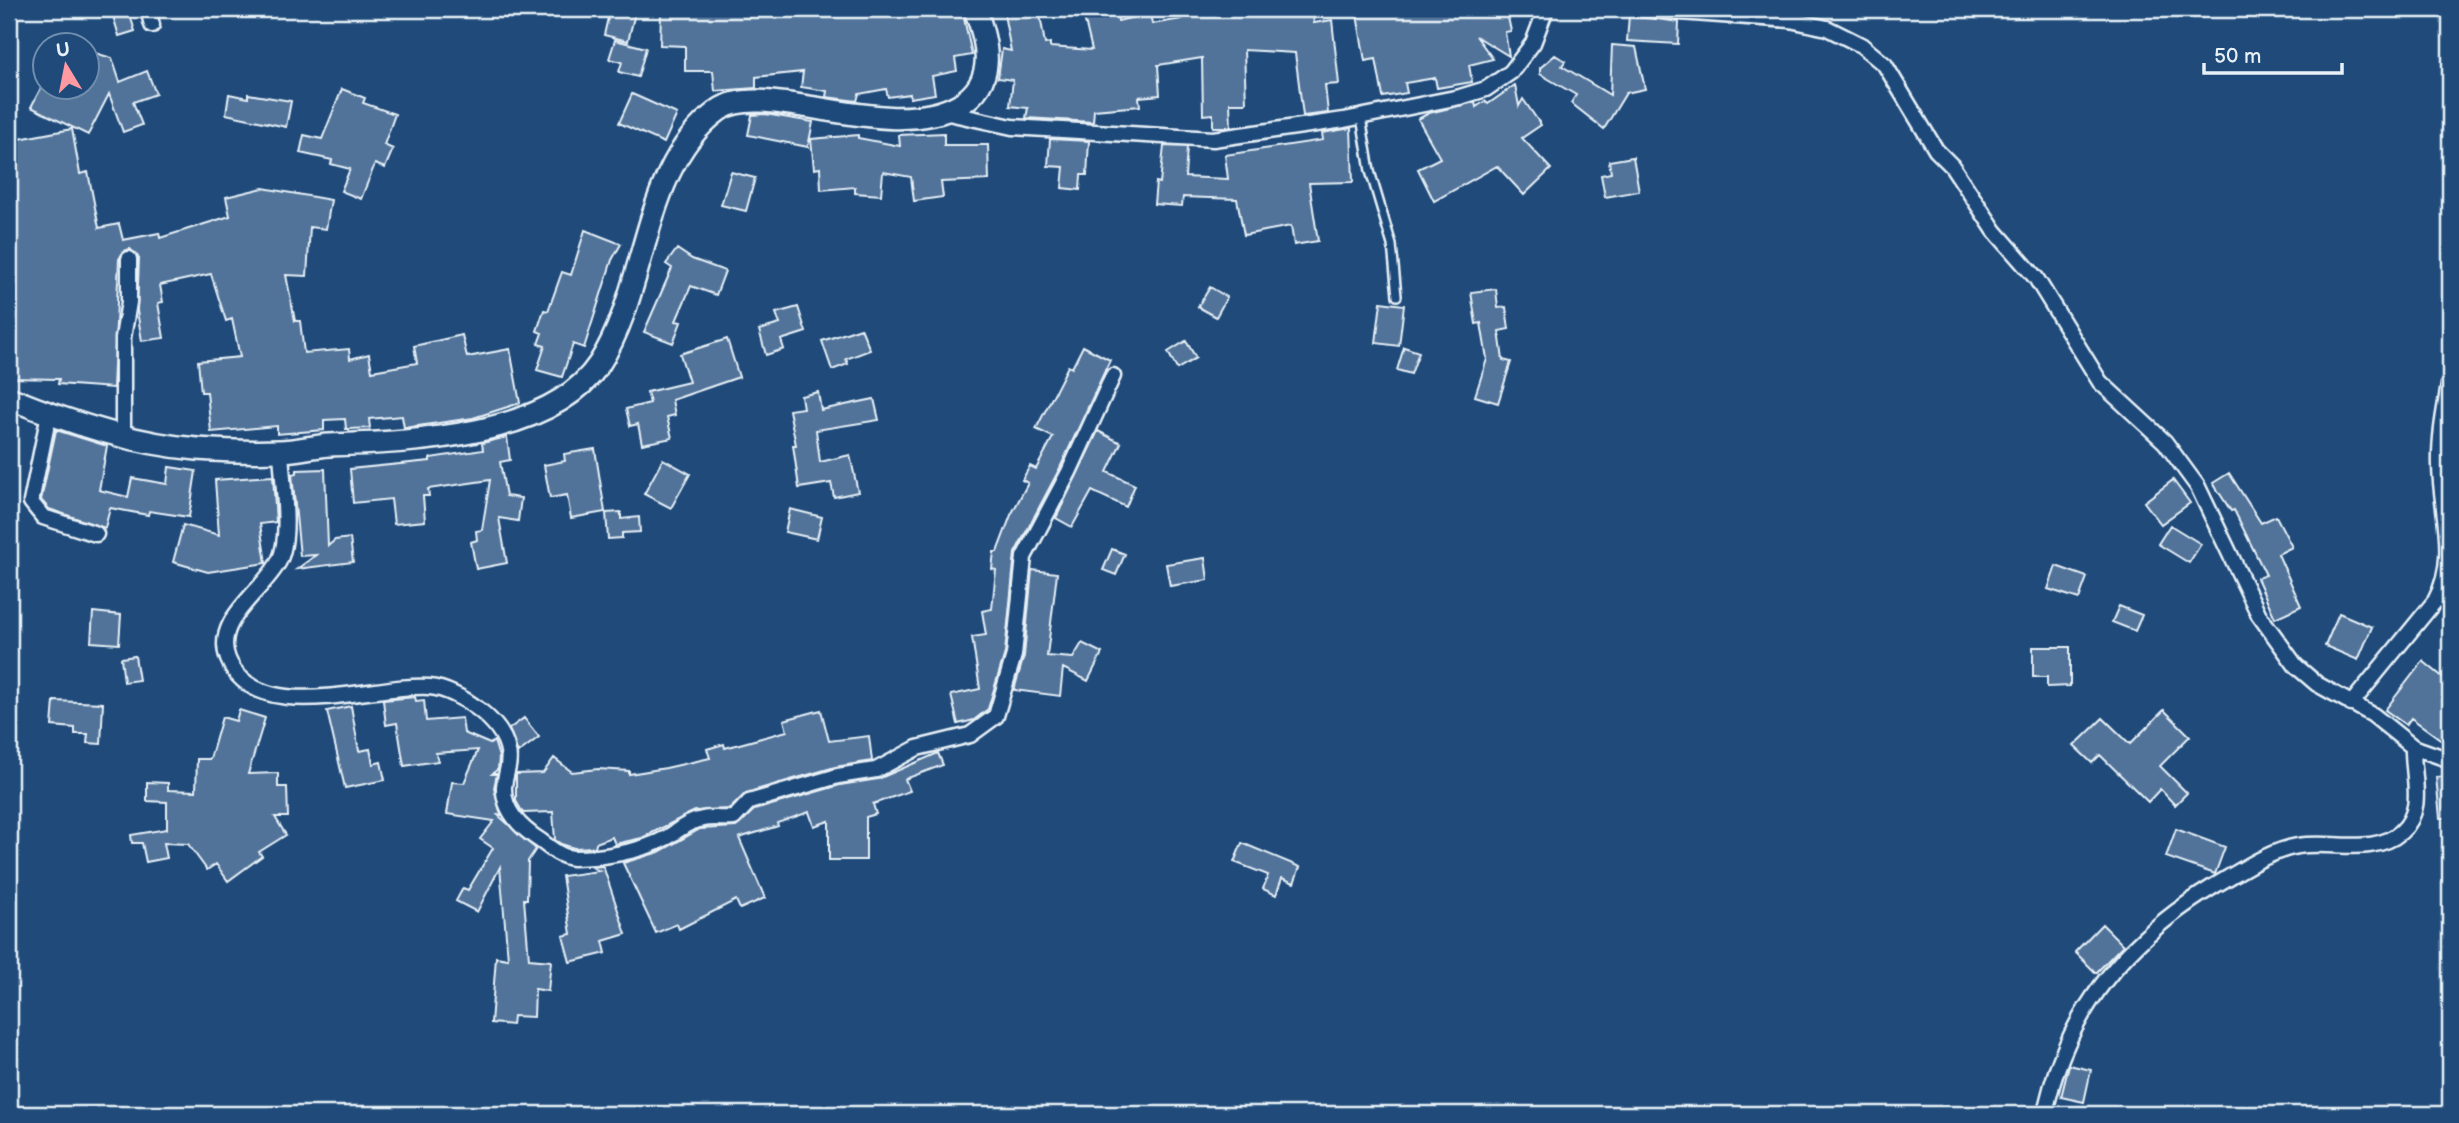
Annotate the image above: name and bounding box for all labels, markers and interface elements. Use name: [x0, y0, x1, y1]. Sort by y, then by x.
north arrow: [32, 32, 102, 102]
scale bar: [2204, 32, 2342, 76]
text: U: [55, 38, 72, 63]
text: 50 m: [2214, 44, 2261, 69]

